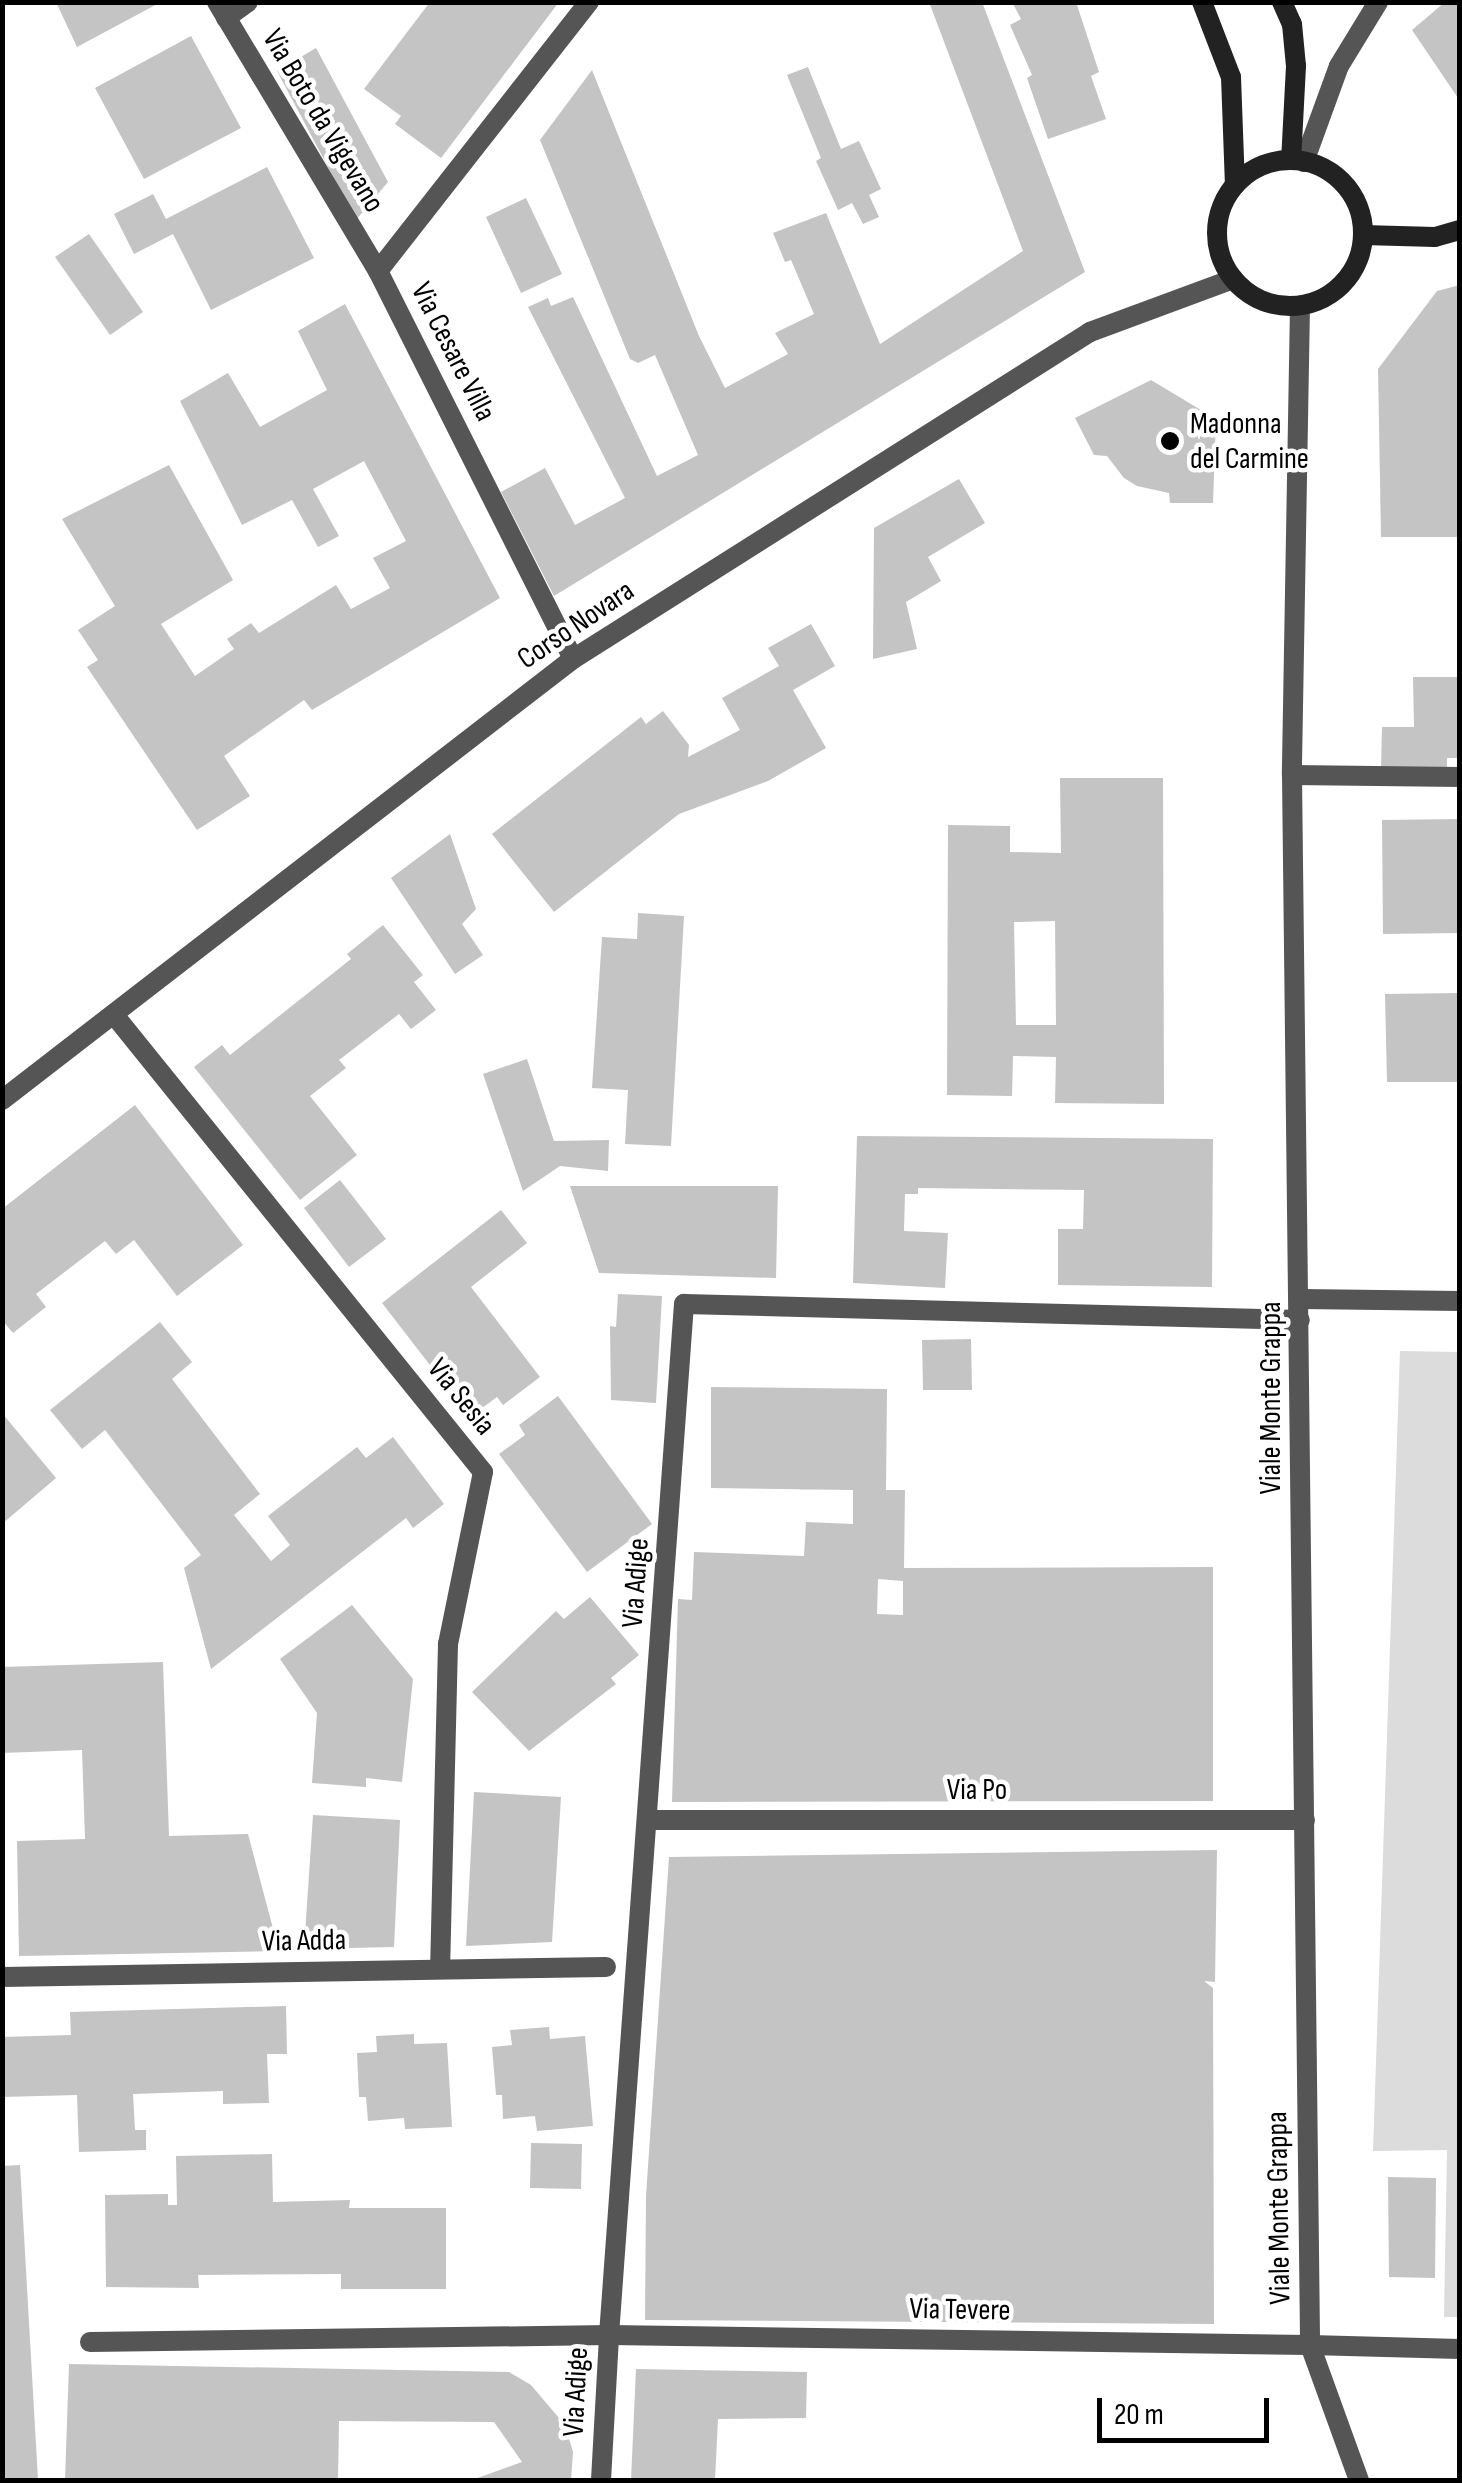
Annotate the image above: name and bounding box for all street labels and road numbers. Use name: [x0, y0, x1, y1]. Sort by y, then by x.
street label: Via Boto da Vigevano: [254, 23, 392, 219]
street label: Via Cesare Villa: [403, 277, 503, 427]
street label: Corso Novara: [511, 573, 641, 677]
street label: Viale Monte Grappa: [1253, 1301, 1289, 1495]
street label: Via Sesia: [419, 1351, 503, 1443]
street label: Via Adige: [615, 1537, 657, 1629]
street label: Via Po: [947, 1772, 1007, 1808]
street label: Via Adda: [261, 1922, 347, 1960]
street label: Viale Monte Grappa: [1259, 2111, 1299, 2305]
street label: Via Tevere: [909, 2291, 1011, 2329]
street label: Via Adige: [556, 2346, 596, 2438]

